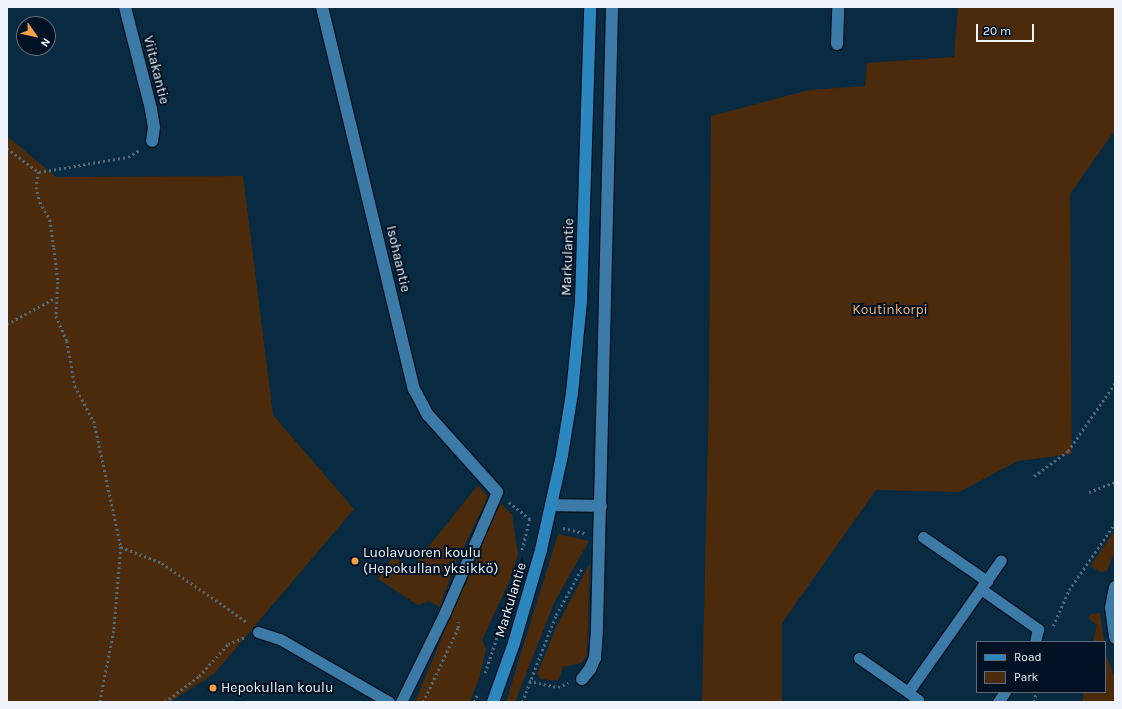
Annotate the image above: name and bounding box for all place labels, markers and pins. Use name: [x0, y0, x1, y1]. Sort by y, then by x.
place label: Luolavuoren koulu (Hepokullan yksikkö): [363, 545, 498, 578]
marker: Luolavuoren koulu (Hepokullan yksikkö): [350, 556, 360, 566]
place label: Hepokullan koulu: [221, 680, 333, 696]
marker: Hepokullan koulu: [208, 683, 218, 693]

